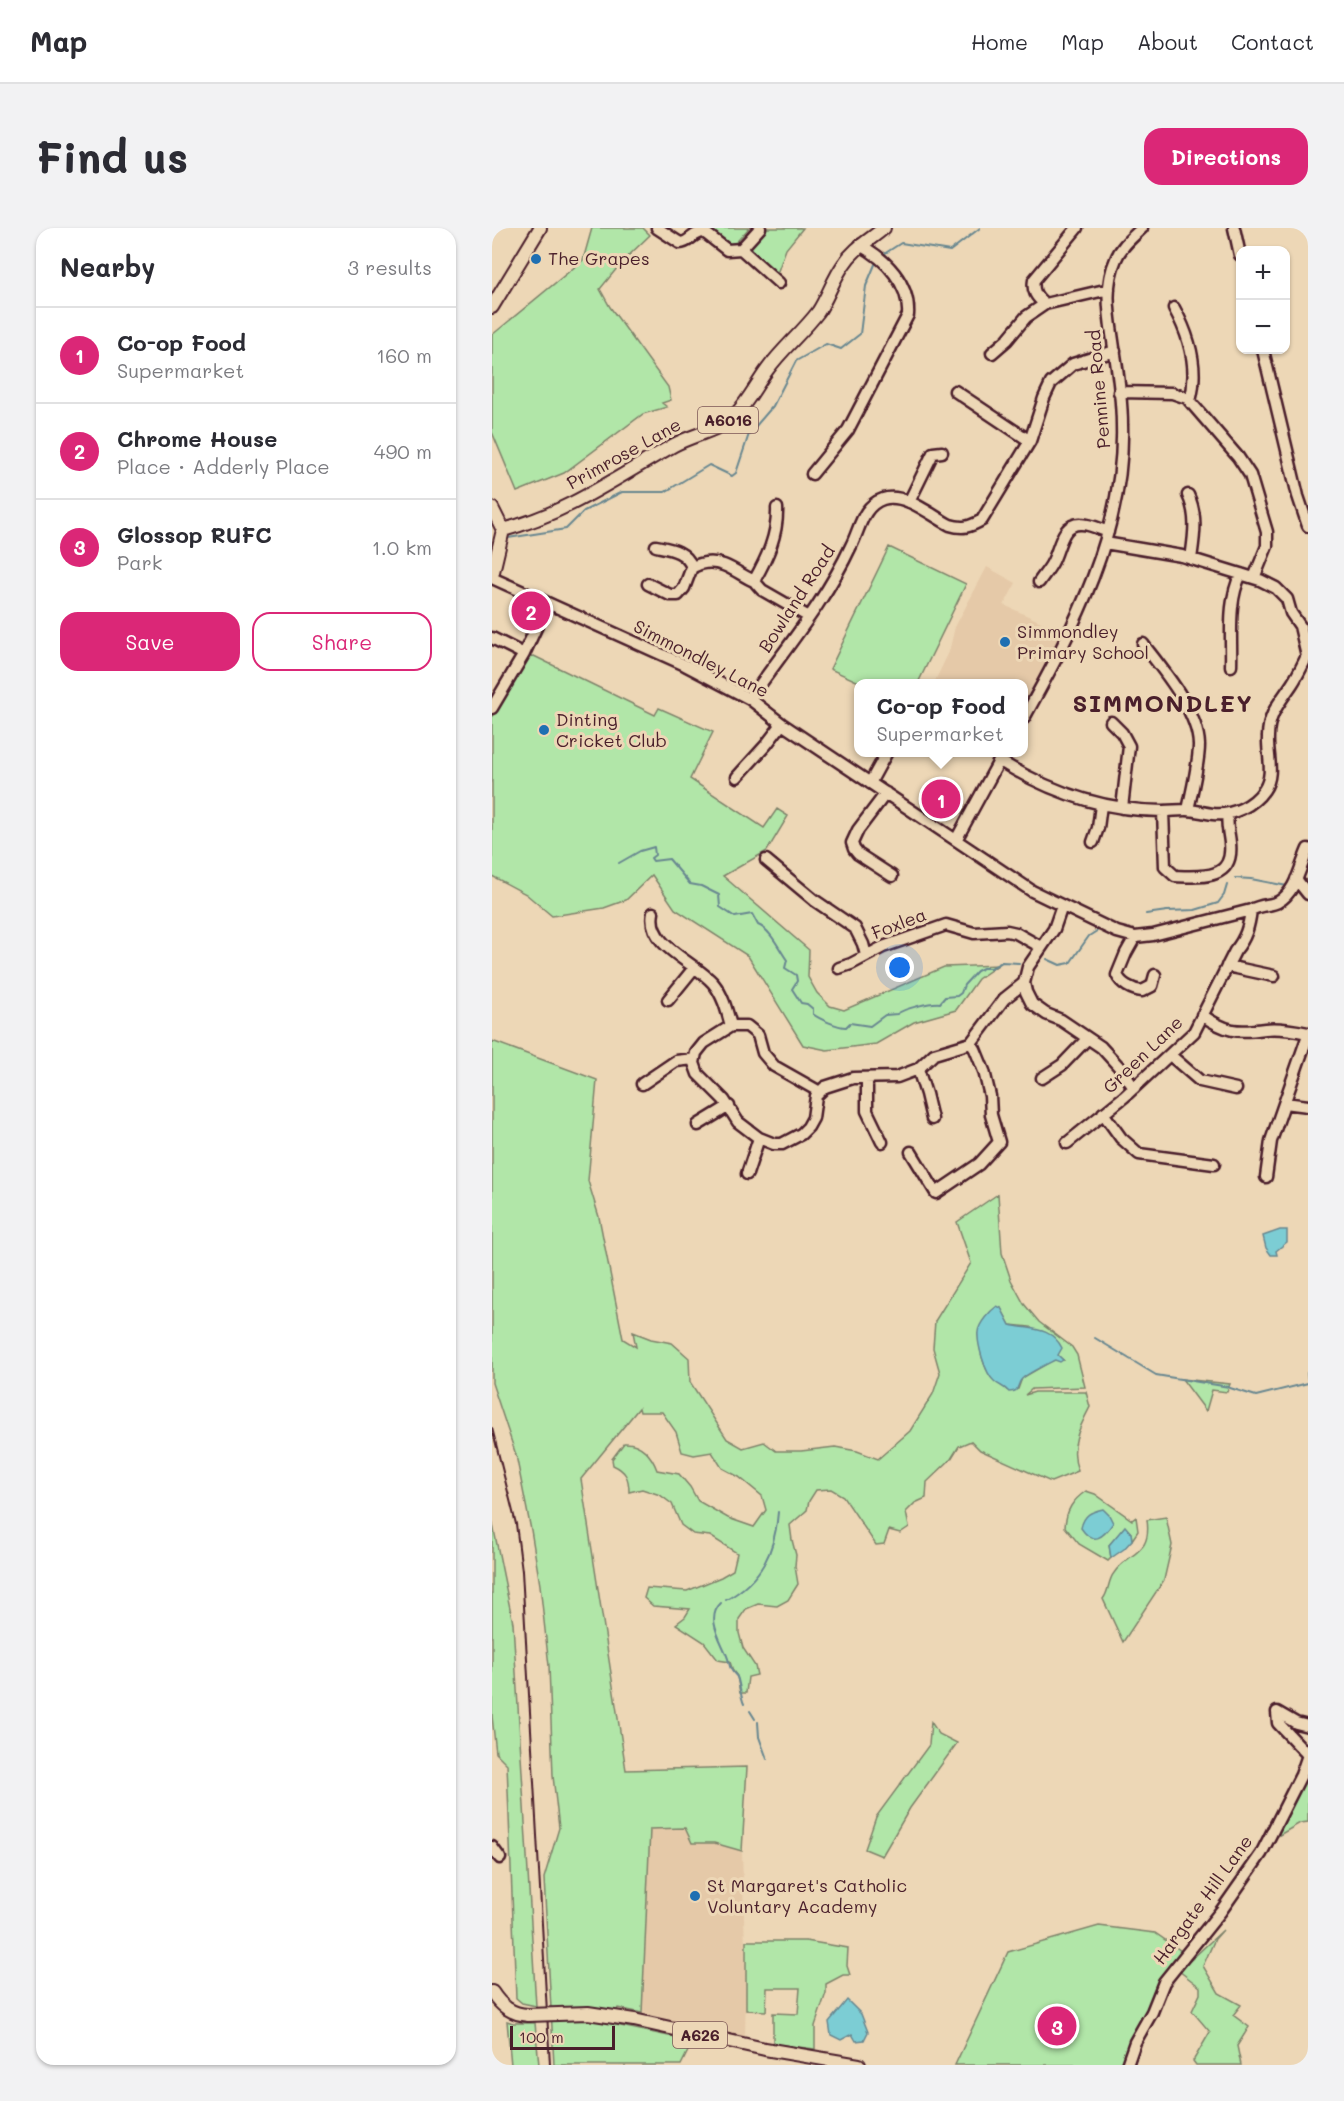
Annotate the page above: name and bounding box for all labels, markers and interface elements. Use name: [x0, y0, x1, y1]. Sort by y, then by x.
text: Map: [30, 23, 87, 59]
text: Home: [971, 28, 1028, 55]
text: Map: [1061, 28, 1104, 55]
text: About: [1137, 28, 1198, 55]
text: Contact: [1231, 28, 1314, 55]
button: Directions: [1144, 128, 1308, 185]
text: Find us: [36, 129, 188, 184]
place label: The Grapes: [548, 246, 650, 270]
map controls: [1236, 246, 1290, 354]
button: +: [1236, 246, 1290, 300]
text: Nearby: [60, 250, 155, 284]
marker: The Grapes: [529, 252, 543, 266]
text: 3 results: [347, 254, 432, 280]
button: −: [1236, 300, 1290, 354]
text: Co-op Food: [117, 328, 246, 357]
street label: Pennine Road: [1081, 329, 1115, 450]
text: 1: [75, 342, 84, 368]
text: 160 m: [376, 342, 432, 368]
text: Supermarket: [117, 357, 244, 383]
road number: A6016: [698, 407, 758, 433]
street label: Primrose Lane: [562, 412, 685, 494]
text: Chrome House: [117, 424, 277, 453]
text: 2: [74, 438, 85, 464]
text: 490 m: [374, 438, 432, 464]
text: Place · Adderly Place: [117, 453, 330, 479]
text: Glossop RUFC: [117, 520, 272, 549]
text: 3: [74, 534, 86, 560]
text: 1.0 km: [372, 534, 432, 560]
street label: Bowland Road: [752, 540, 840, 657]
text: Park: [117, 549, 162, 575]
pin: 2: [512, 588, 550, 634]
button: Save: [60, 612, 240, 671]
button: Share: [252, 612, 432, 671]
street label: Simmondley Lane: [630, 614, 773, 703]
place label: Simmondley Primary School: [1017, 619, 1149, 664]
marker: Simmondley Primary School: [998, 635, 1012, 649]
popup: [854, 679, 1028, 757]
district label: SIMMONDLEY: [1072, 687, 1254, 718]
text: Co-op Food: [877, 691, 1005, 720]
place label: Dinting Cricket Club: [556, 707, 667, 752]
text: Supermarket: [877, 720, 1004, 746]
marker: Dinting Cricket Club: [537, 723, 551, 737]
pin: 1: [922, 776, 960, 822]
street label: Foxlea: [868, 902, 929, 944]
your location: [885, 953, 914, 982]
street label: Green Lane: [1097, 1010, 1187, 1098]
street label: Hargate Hill Lane: [1147, 1830, 1257, 1969]
place label: St Margaret's Catholic Voluntary Academy: [707, 1873, 907, 1918]
marker: St Margaret's Catholic Voluntary Academy: [688, 1889, 702, 1903]
pin: 3: [1038, 2004, 1076, 2048]
road number: A626: [673, 2022, 727, 2048]
scale bar: [510, 2023, 615, 2050]
text: 100 m: [519, 2026, 564, 2047]

